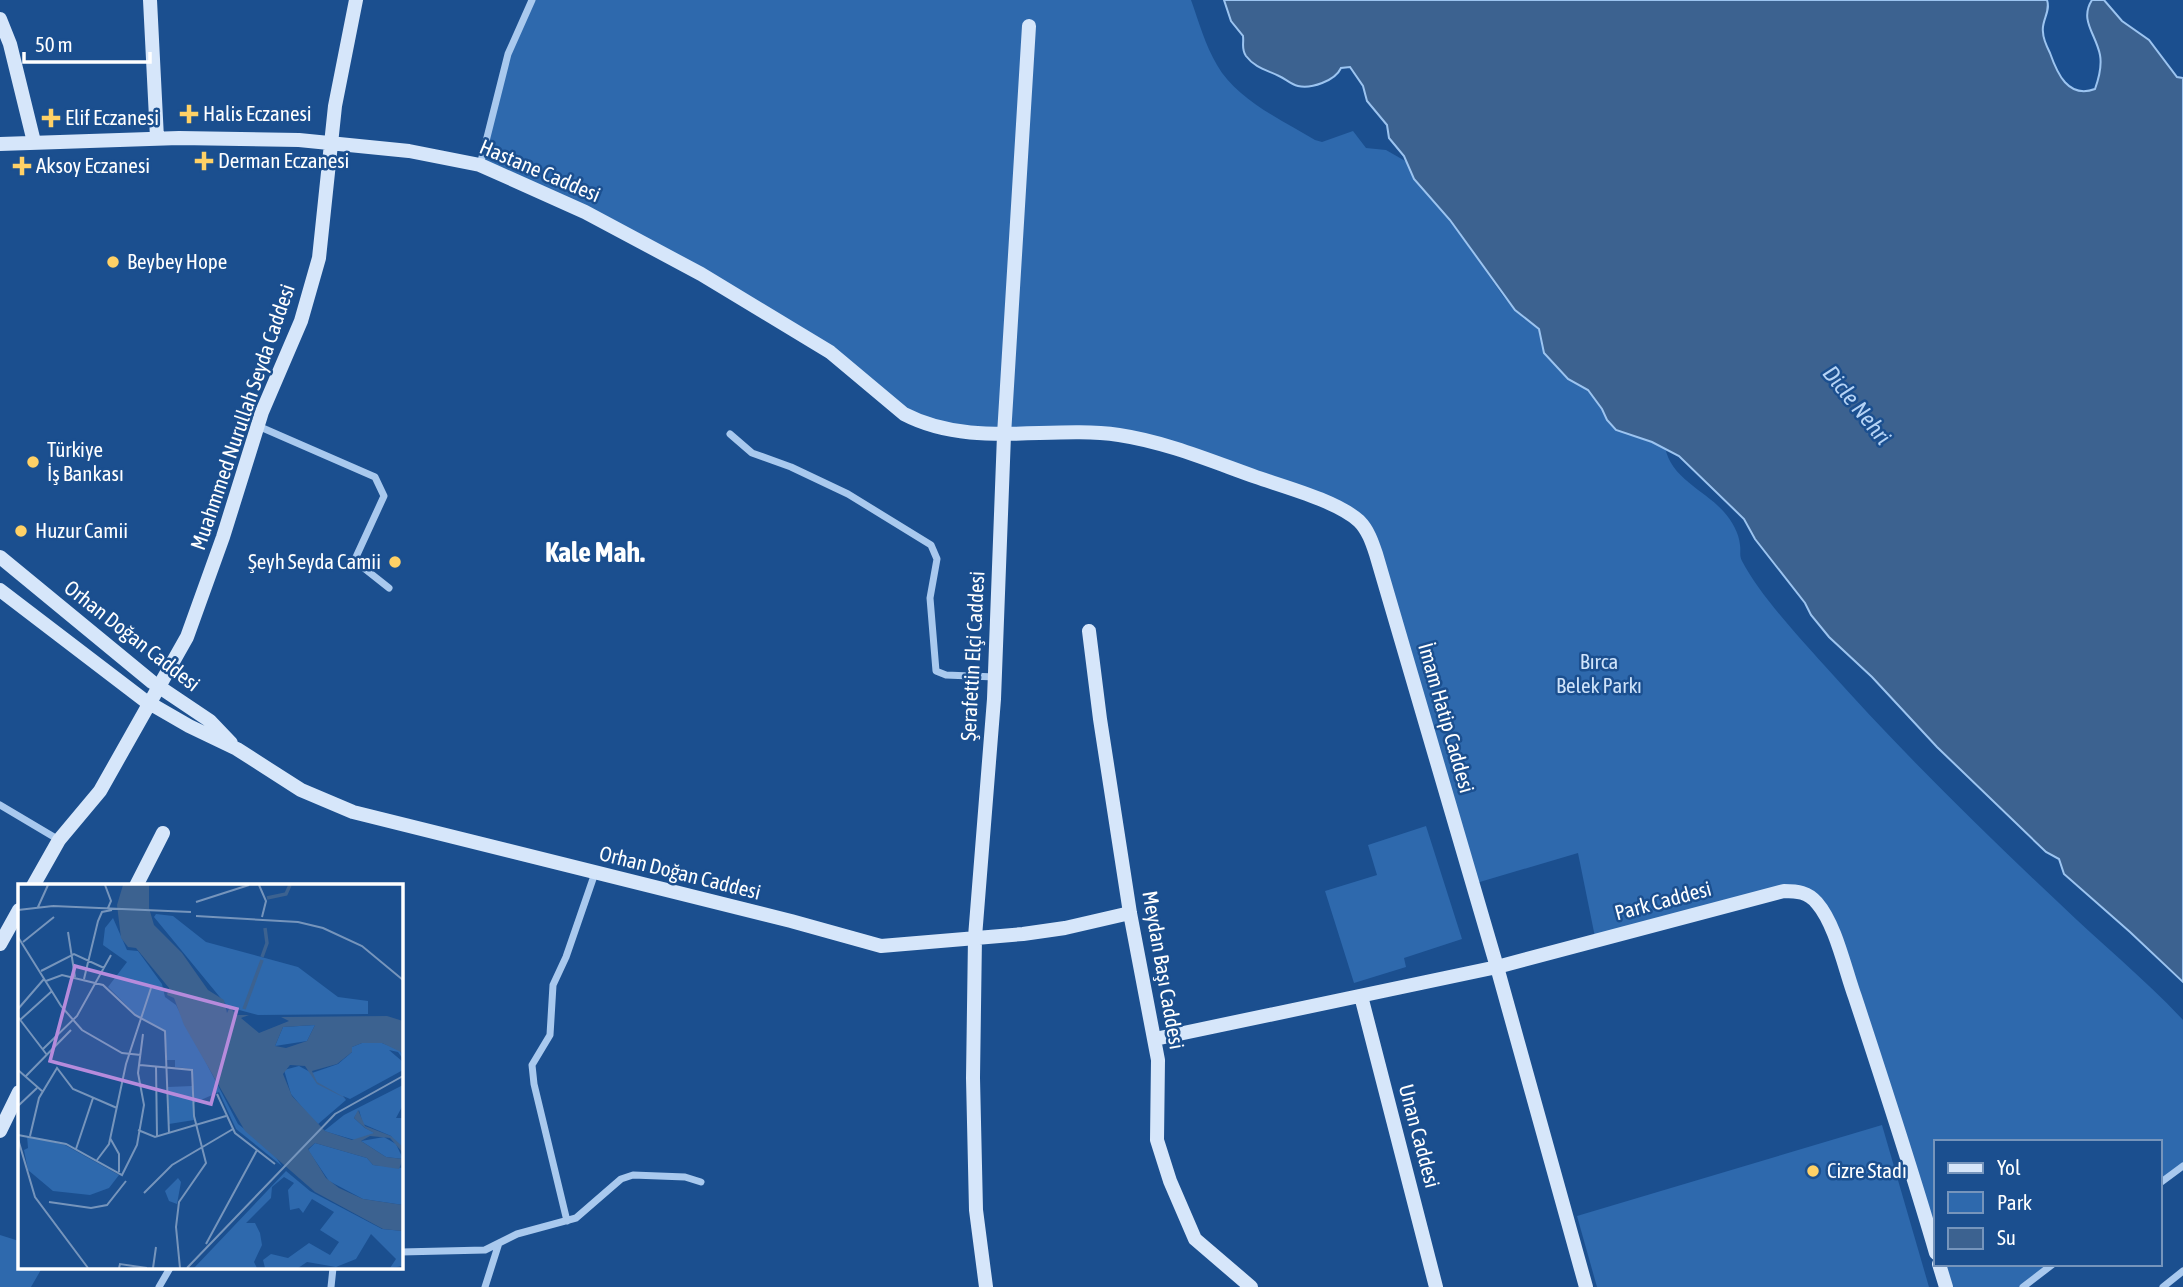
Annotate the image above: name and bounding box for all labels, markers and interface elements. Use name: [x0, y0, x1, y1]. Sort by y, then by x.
scale bar: [24, 21, 150, 65]
text: 50 m: [35, 32, 73, 56]
place label: Halis Eczanesi: [203, 101, 312, 125]
place label: Elif Eczanesi: [65, 105, 159, 129]
marker: Halis Eczanesi: [181, 106, 197, 122]
marker: Elif Eczanesi: [43, 110, 59, 126]
street label: Hastane Caddesi: [476, 134, 604, 206]
place label: Derman Eczanesi: [218, 148, 349, 172]
place label: Aksoy Eczanesi: [36, 153, 150, 177]
marker: Derman Eczanesi: [196, 153, 212, 169]
marker: Aksoy Eczanesi: [14, 158, 30, 174]
place label: Beybey Hope: [127, 249, 227, 273]
marker: Beybey Hope: [105, 254, 121, 270]
street label: Muahmmed Nurullah Seyda Caddesi: [185, 281, 299, 553]
water label: Dicle Nehri: [1818, 361, 1896, 449]
place label: Türkiye İş Bankası: [47, 437, 124, 485]
marker: Türkiye İş Bankası: [25, 454, 41, 470]
place label: Huzur Camii: [35, 518, 128, 542]
marker: Huzur Camii: [13, 523, 29, 539]
district label: Kale Mah.: [545, 536, 645, 568]
place label: Şeyh Seyda Camii: [248, 549, 381, 573]
marker: Şeyh Seyda Camii: [387, 554, 403, 570]
street label: Şerafettin Elçi Caddesi: [956, 570, 988, 741]
street label: Orhan Doğan Caddesi: [60, 575, 205, 696]
street label: İmam Hatip Caddesi: [1414, 640, 1480, 795]
park label: Bırca Belek Parkı: [1556, 649, 1642, 697]
street label: Orhan Doğan Caddesi: [597, 840, 763, 904]
street label: Park Caddesi: [1612, 876, 1714, 924]
inset map: [18, 884, 402, 1270]
street label: Meydan Başı Caddesi: [1138, 889, 1190, 1051]
street label: Unan Caddesi: [1395, 1081, 1445, 1190]
legend: [1934, 1140, 2162, 1266]
text: Yol: [1997, 1155, 2021, 1179]
place label: Cizre Stadı: [1827, 1158, 1907, 1182]
marker: Cizre Stadı: [1805, 1163, 1821, 1179]
text: Park: [1997, 1190, 2032, 1214]
text: Su: [1997, 1225, 2016, 1249]

